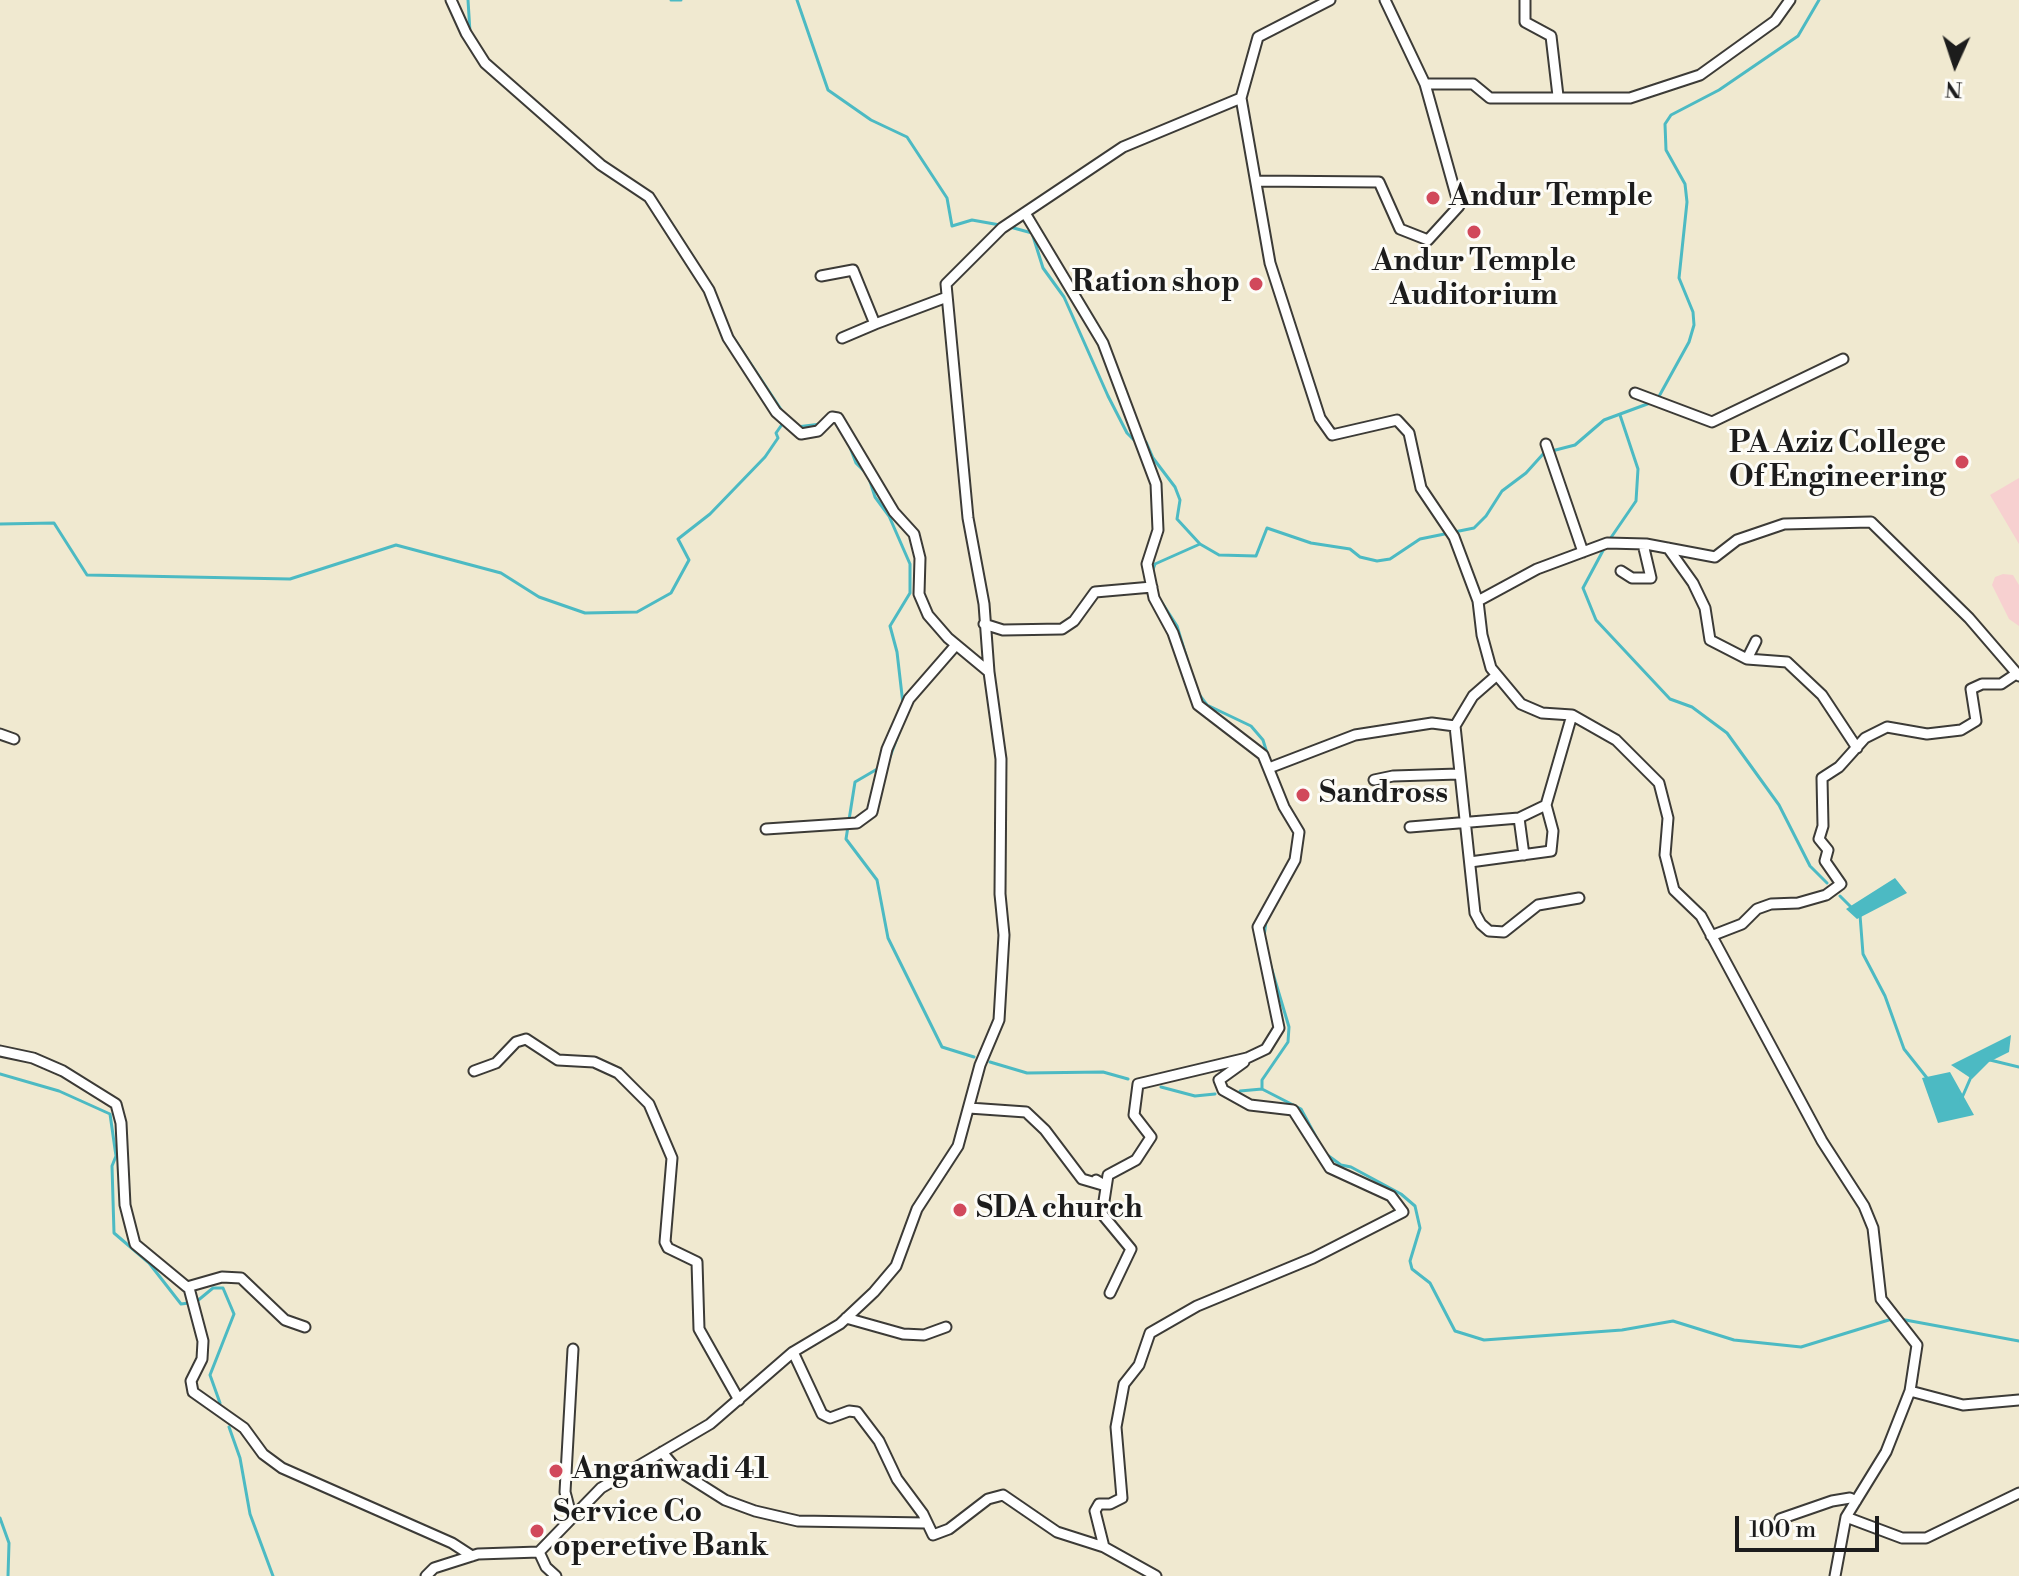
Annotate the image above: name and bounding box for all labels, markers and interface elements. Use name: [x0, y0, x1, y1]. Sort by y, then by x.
north arrow: [1915, 24, 1995, 104]
text: N: [1944, 75, 1963, 102]
place label: Andur Temple: [1449, 180, 1653, 216]
marker: Andur Temple: [1424, 189, 1442, 207]
marker: Andur Temple Auditorium: [1465, 223, 1483, 241]
place label: Andur Temple Auditorium: [1372, 245, 1576, 316]
place label: Ration shop: [1072, 266, 1240, 302]
marker: Ration shop: [1247, 275, 1265, 293]
place label: PA Aziz College Of Engineering: [1729, 427, 1946, 498]
marker: PA Aziz College Of Engineering: [1953, 453, 1971, 471]
place label: Sandross: [1319, 777, 1448, 813]
marker: Sandross: [1294, 786, 1312, 804]
place label: SDA church: [976, 1192, 1143, 1228]
marker: SDA church: [951, 1201, 969, 1219]
place label: Anganwadi 41: [572, 1453, 769, 1489]
marker: Anganwadi 41: [547, 1462, 565, 1480]
place label: Service Co operetive Bank: [553, 1496, 768, 1566]
scale bar: [1739, 1500, 1883, 1550]
text: 100 m: [1749, 1515, 1816, 1545]
marker: Service Co operetive Bank: [528, 1522, 546, 1540]

